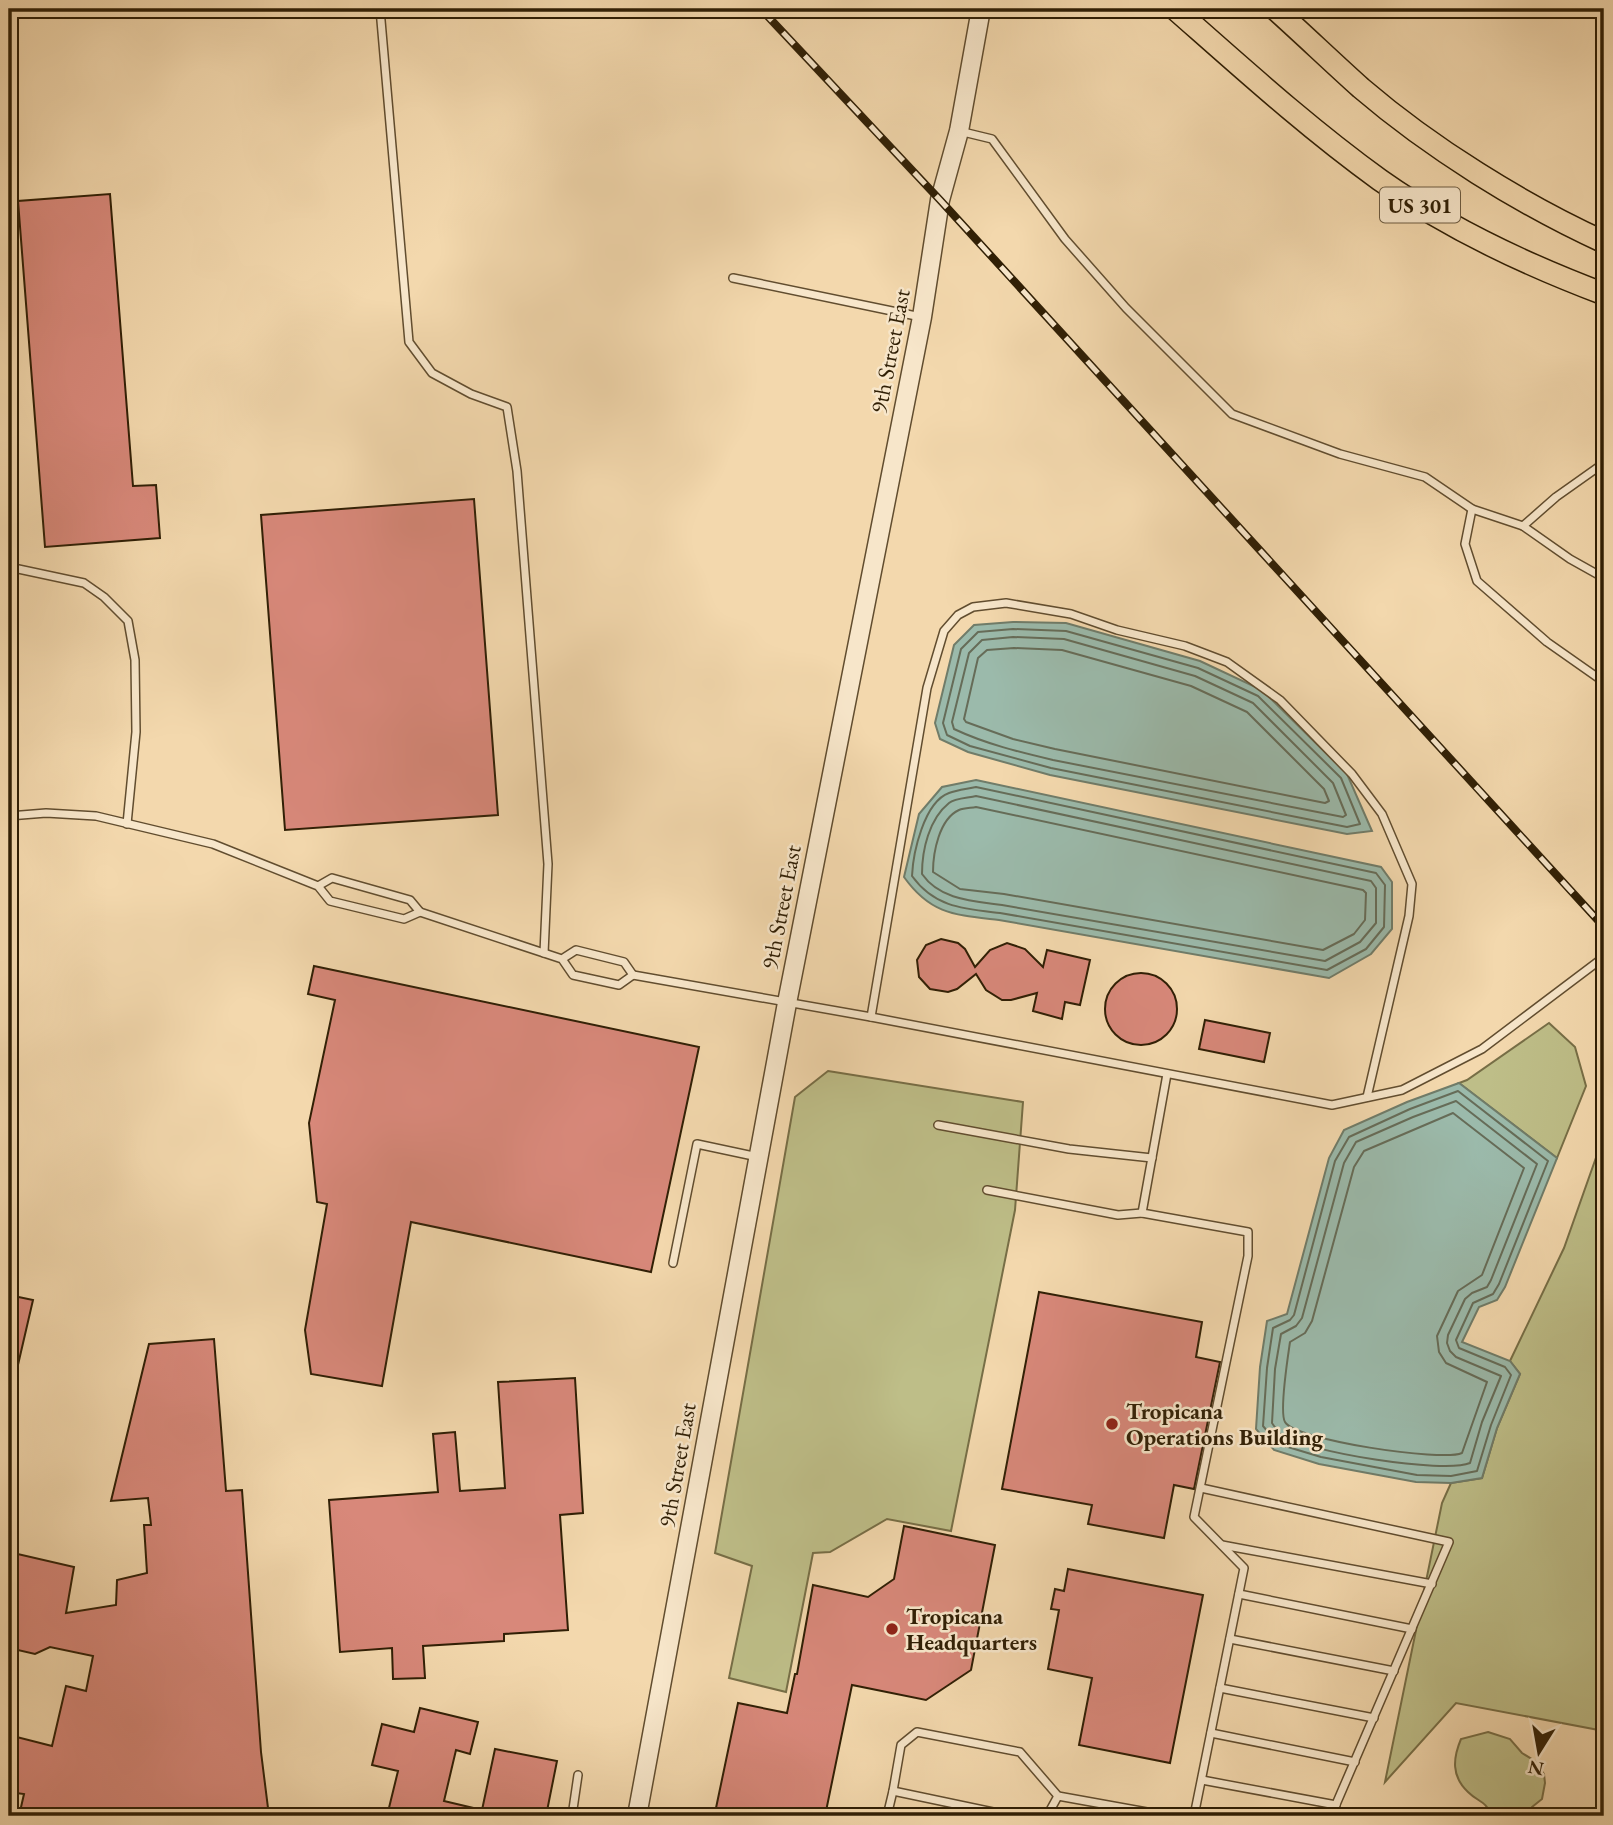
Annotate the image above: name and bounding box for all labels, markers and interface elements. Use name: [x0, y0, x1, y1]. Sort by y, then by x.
road number: US 301: [1380, 188, 1460, 222]
street label: 9th Street East: [863, 286, 917, 416]
street label: 9th Street East: [754, 842, 808, 972]
place label: Tropicana Operations Building: [1126, 1396, 1324, 1452]
street label: 9th Street East: [651, 1400, 703, 1530]
marker: Tropicana Operations Building: [1104, 1416, 1120, 1432]
place label: Tropicana Headquarters: [906, 1601, 1037, 1657]
marker: Tropicana Headquarters: [884, 1621, 900, 1637]
north arrow: [1504, 1716, 1574, 1786]
text: N: [1525, 1754, 1546, 1782]

